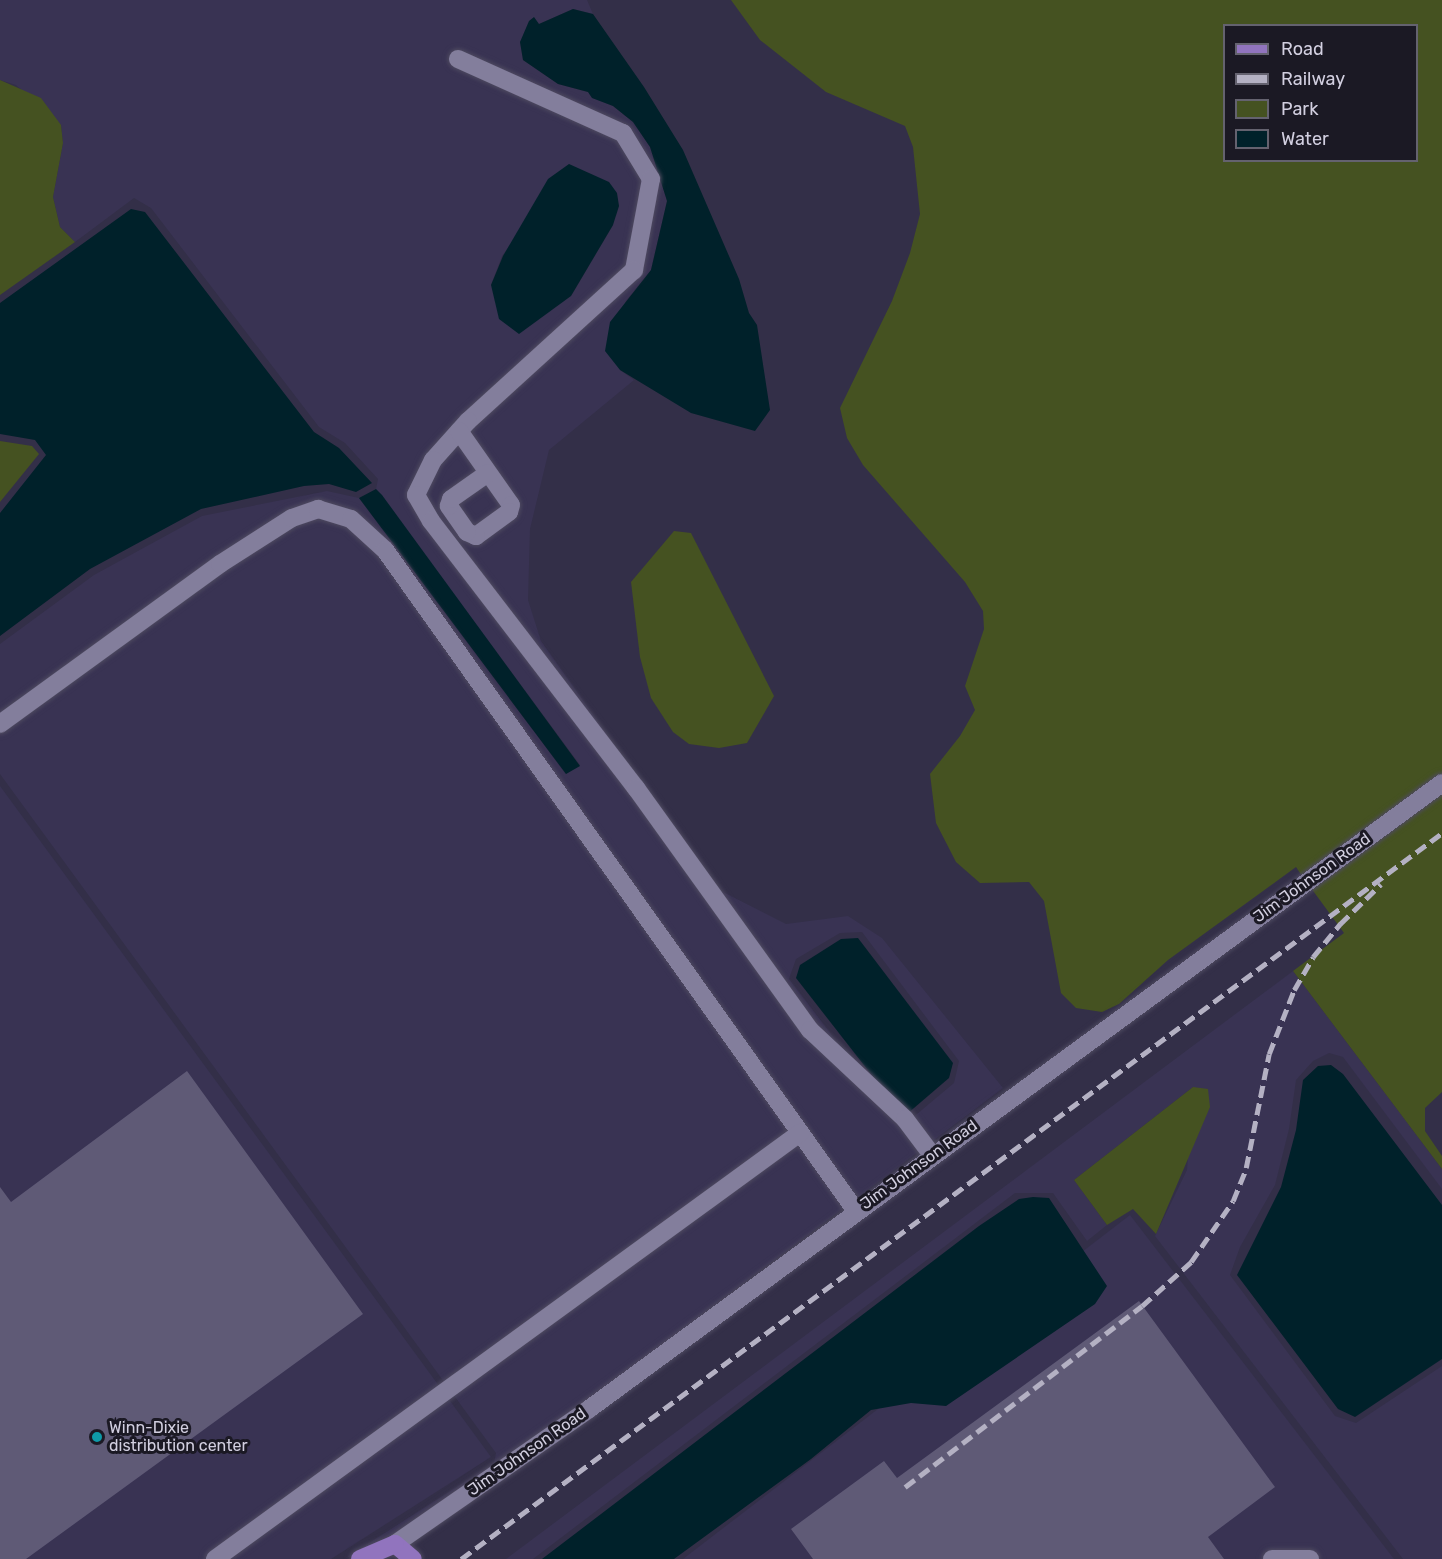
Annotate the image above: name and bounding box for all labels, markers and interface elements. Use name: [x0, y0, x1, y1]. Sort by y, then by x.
legend: [1223, 24, 1418, 162]
text: Road: [1281, 38, 1324, 60]
text: Railway: [1281, 68, 1345, 90]
text: Park: [1281, 98, 1318, 120]
text: Water: [1281, 128, 1329, 150]
street label: Jim Johnson Road: [1250, 829, 1374, 927]
street label: Jim Johnson Road: [857, 1116, 981, 1214]
street label: Jim Johnson Road: [464, 1404, 590, 1500]
place label: Winn-Dixie distribution center: [109, 1418, 247, 1456]
marker: Winn-Dixie distribution center: [90, 1430, 104, 1444]

